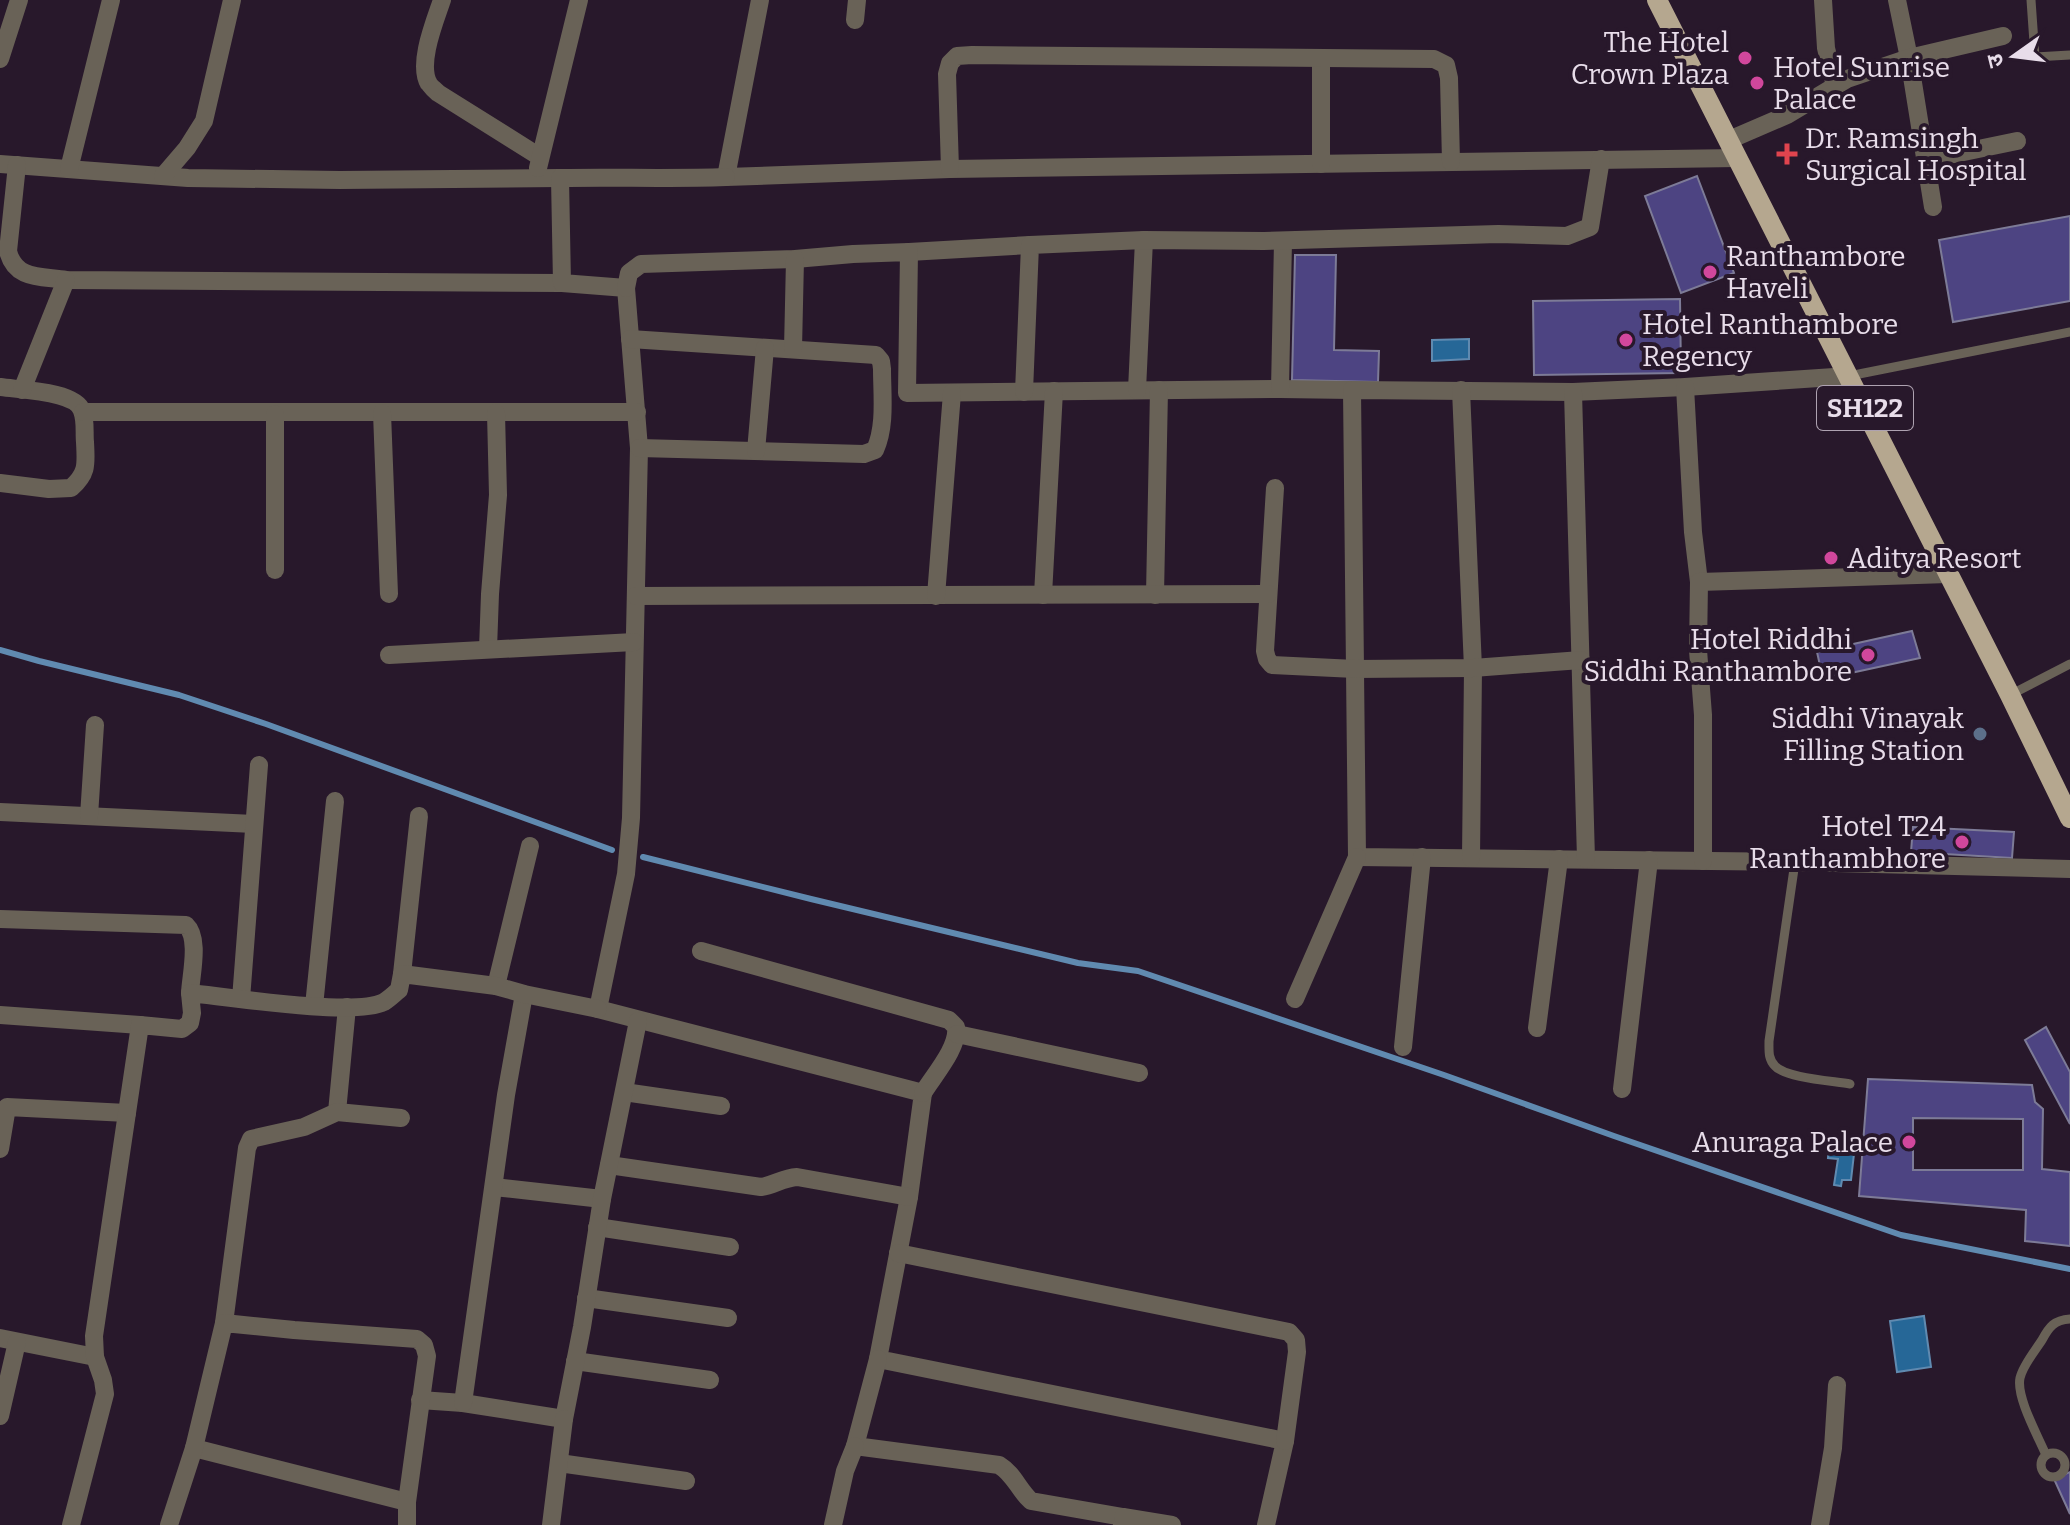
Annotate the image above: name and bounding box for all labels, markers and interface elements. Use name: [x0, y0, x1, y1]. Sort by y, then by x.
north arrow: [1974, 16, 2054, 96]
place label: The Hotel Crown Plaza: [1571, 26, 1729, 91]
marker: The Hotel Crown Plaza: [1736, 49, 1754, 67]
text: उ: [1980, 50, 2010, 70]
place label: Hotel Sunrise Palace: [1773, 51, 1950, 116]
marker: Hotel Sunrise Palace: [1748, 74, 1766, 92]
place label: Dr. Ramsingh Surgical Hospital: [1805, 122, 2027, 187]
marker: Dr. Ramsingh Surgical Hospital: [1776, 143, 1798, 165]
place label: Ranthambore Haveli: [1726, 240, 1906, 305]
marker: Ranthambore Haveli: [1701, 263, 1719, 281]
place label: Hotel Ranthambore Regency: [1642, 308, 1898, 373]
marker: Hotel Ranthambore Regency: [1617, 331, 1635, 349]
road number: SH122: [1817, 386, 1913, 430]
place label: Aditya Resort: [1847, 542, 2021, 575]
marker: Aditya Resort: [1822, 549, 1840, 567]
place label: Hotel Riddhi Siddhi Ranthambore: [1584, 623, 1852, 688]
marker: Hotel Riddhi Siddhi Ranthambore: [1859, 646, 1877, 664]
place label: Siddhi Vinayak Filling Station: [1771, 702, 1964, 767]
marker: Siddhi Vinayak Filling Station: [1971, 725, 1989, 743]
place label: Hotel T24 Ranthambhore: [1749, 810, 1946, 875]
marker: Hotel T24 Ranthambhore: [1953, 833, 1971, 851]
place label: Anuraga Palace: [1692, 1126, 1893, 1159]
marker: Anuraga Palace: [1900, 1133, 1918, 1151]

